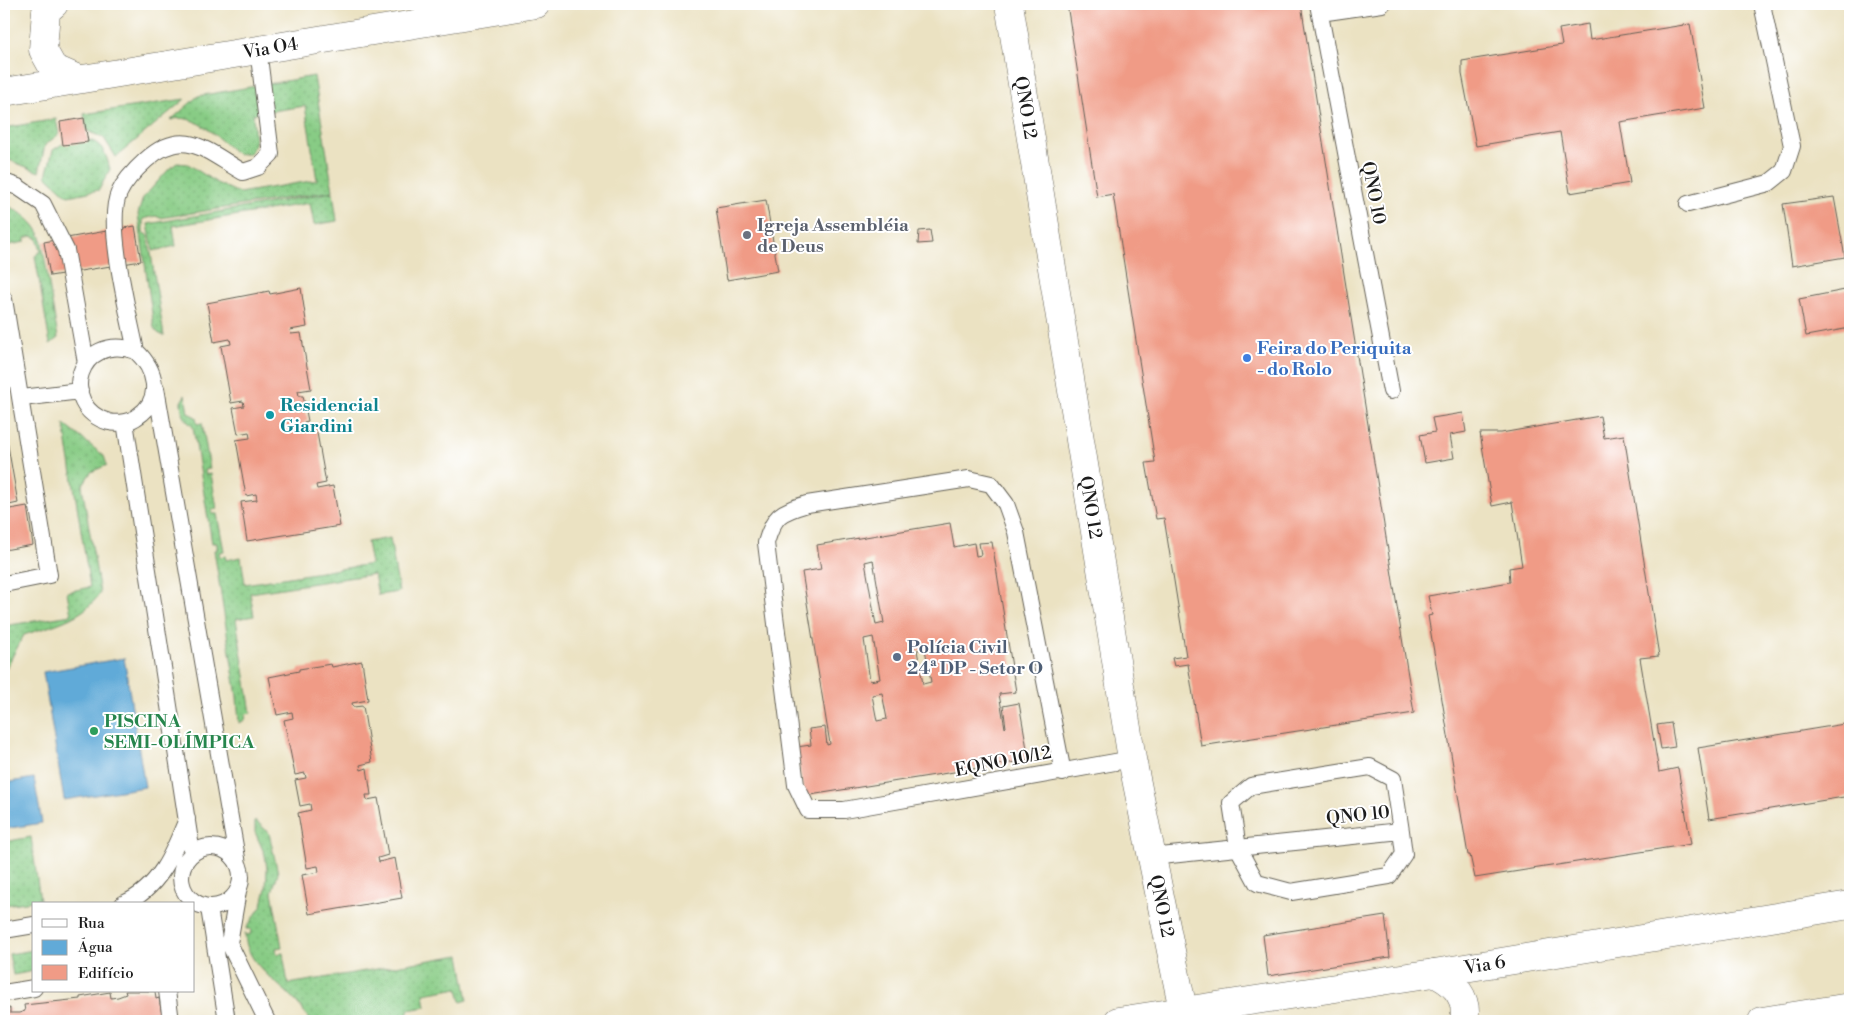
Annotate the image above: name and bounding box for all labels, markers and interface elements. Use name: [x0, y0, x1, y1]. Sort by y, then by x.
street label: Via O4: [240, 33, 300, 64]
street label: QNO 12: [1009, 75, 1042, 141]
street label: QNO 10: [1356, 159, 1391, 227]
place label: Igreja Assembléia de Deus: [757, 214, 909, 258]
marker: Igreja Assembléia de Deus: [741, 229, 753, 241]
place label: Feira do Periquita - do Rolo: [1257, 337, 1412, 381]
marker: Feira do Periquita - do Rolo: [1241, 352, 1253, 364]
place label: Residencial Giardini: [280, 394, 379, 438]
marker: Residencial Giardini: [264, 409, 276, 421]
street label: QNO 12: [1074, 474, 1107, 541]
place label: Polícia Civil 24ª DP - Setor O: [907, 636, 1043, 680]
marker: Polícia Civil 24ª DP - Setor O: [891, 651, 903, 663]
place label: PISCINA SEMI-OLÍMPICA: [104, 710, 255, 754]
marker: PISCINA SEMI-OLÍMPICA: [88, 725, 100, 737]
street label: EQNO 10/12: [953, 741, 1053, 782]
street label: QNO 10: [1325, 801, 1391, 830]
street label: QNO 12: [1144, 873, 1179, 939]
legend: [32, 902, 195, 992]
text: Rua: [78, 914, 105, 933]
text: Água: [77, 937, 113, 957]
street label: Via 6: [1461, 950, 1507, 980]
text: Edifício: [78, 964, 134, 983]

